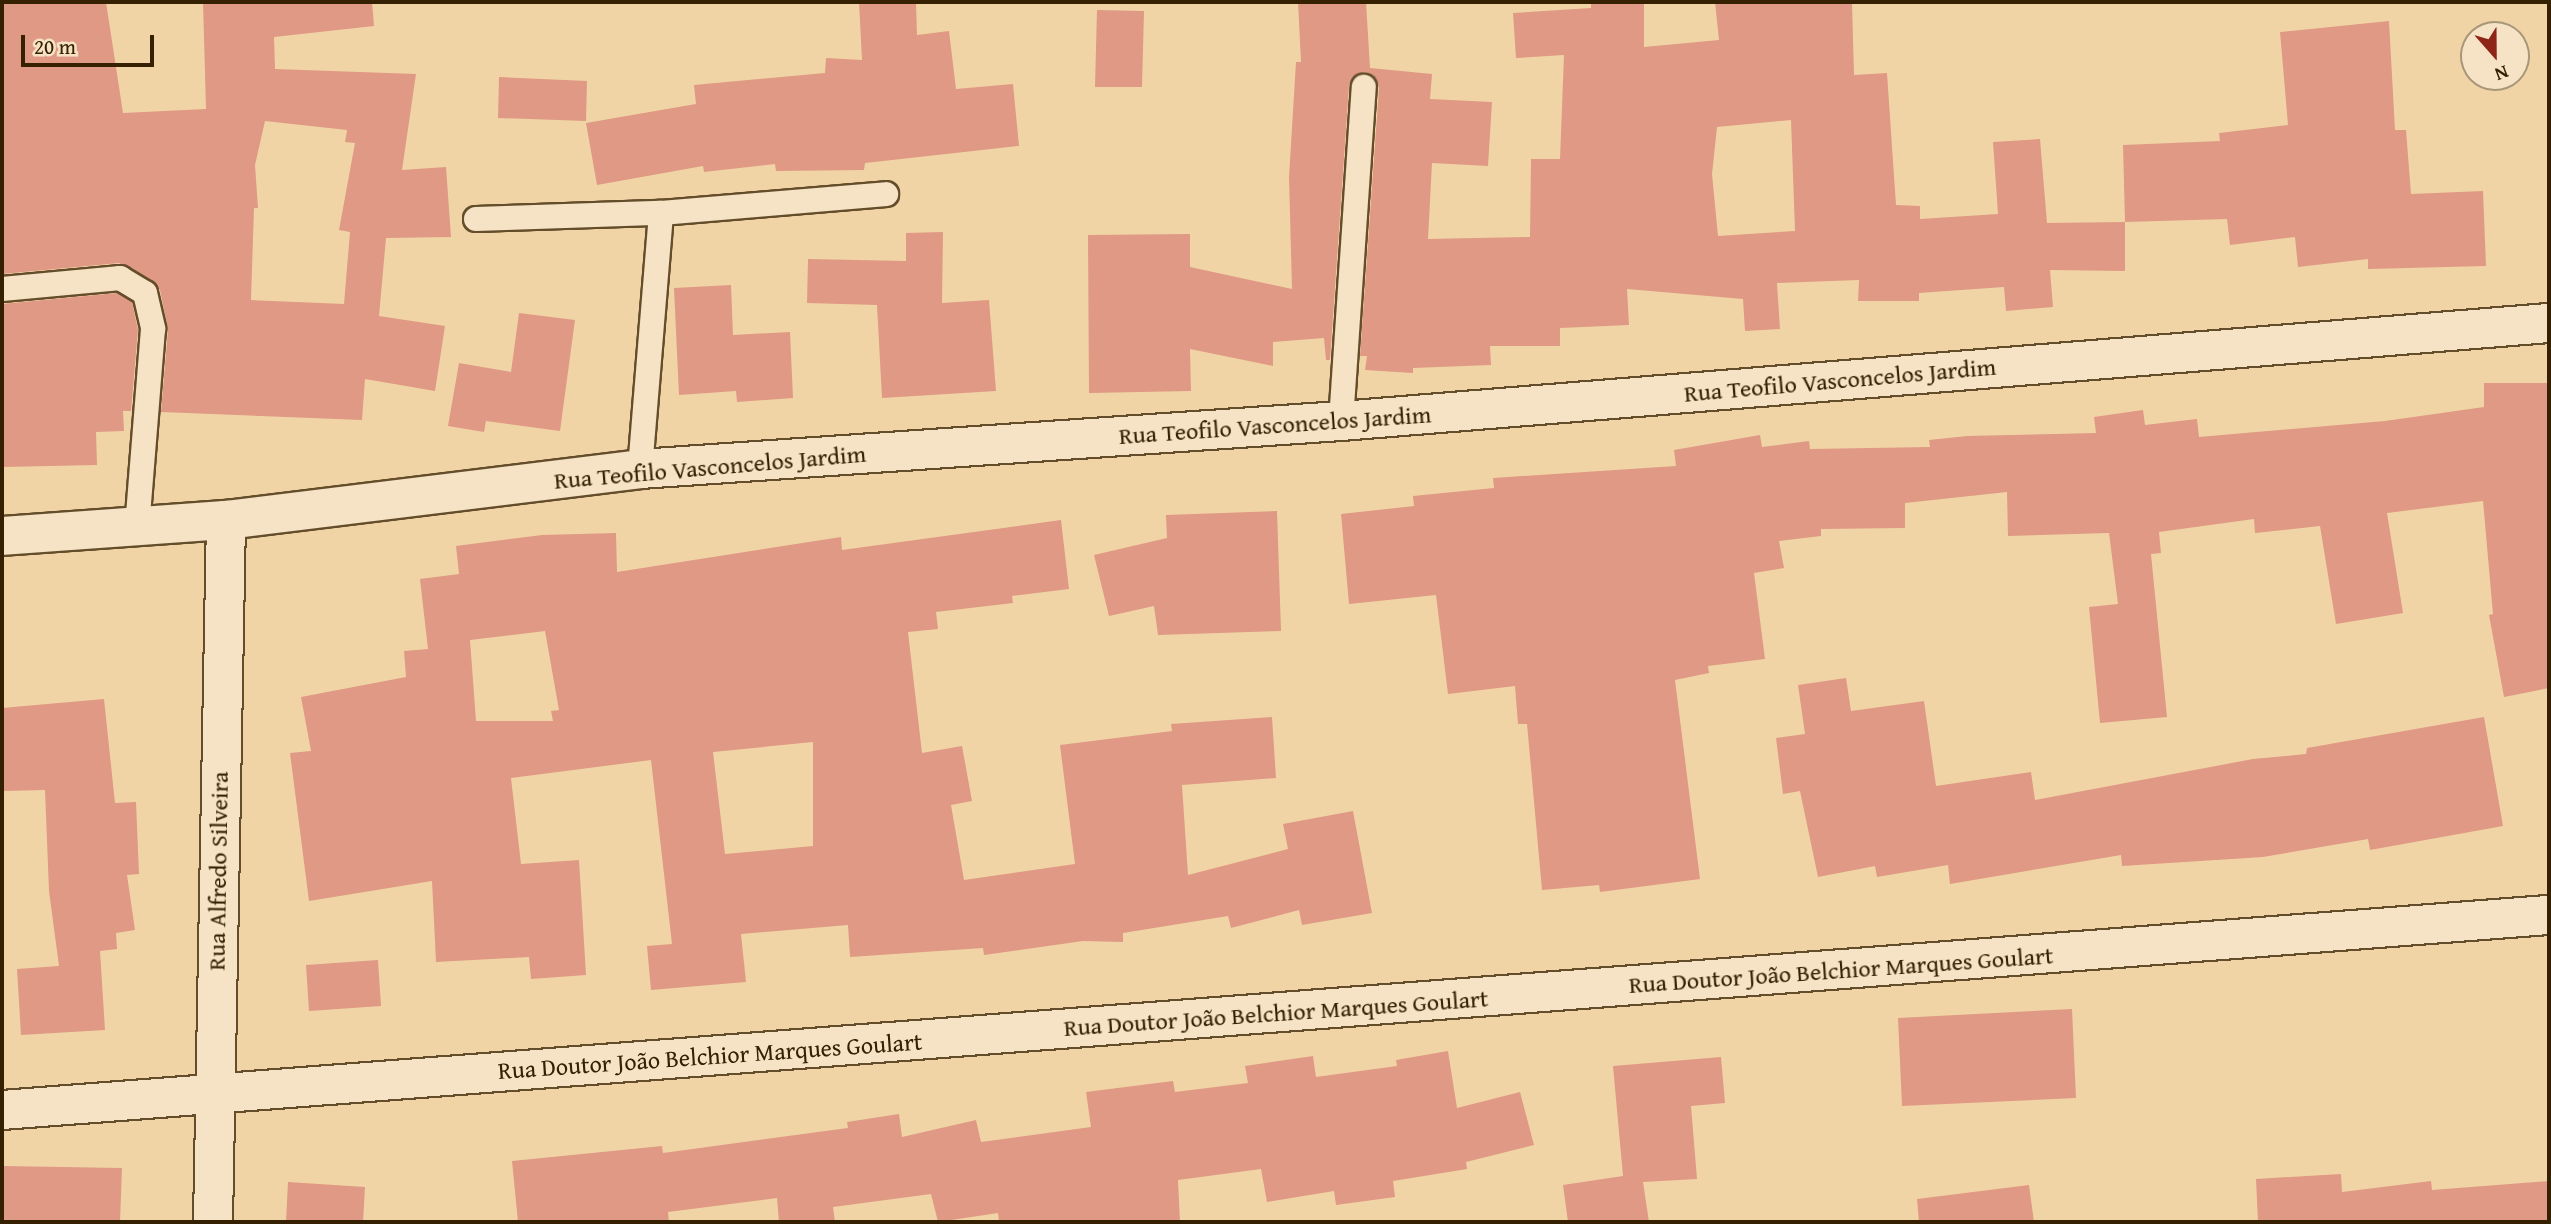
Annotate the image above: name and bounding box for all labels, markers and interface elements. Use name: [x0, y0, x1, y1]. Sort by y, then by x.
scale bar: [24, 21, 158, 65]
north arrow: [2460, 21, 2530, 91]
text: 20 m: [34, 31, 76, 62]
text: N: [2491, 58, 2513, 89]
street label: Rua Teofilo Vasconcelos Jardim: [1683, 352, 1997, 408]
street label: Rua Teofilo Vasconcelos Jardim: [1118, 400, 1432, 450]
street label: Rua Teofilo Vasconcelos Jardim: [553, 439, 867, 495]
street label: Rua Alfredo Silveira: [202, 771, 234, 971]
street label: Rua Doutor João Belchior Marques Goulart: [1628, 941, 2054, 999]
street label: Rua Doutor João Belchior Marques Goulart: [1063, 984, 1489, 1042]
street label: Rua Doutor João Belchior Marques Goulart: [497, 1027, 923, 1085]

